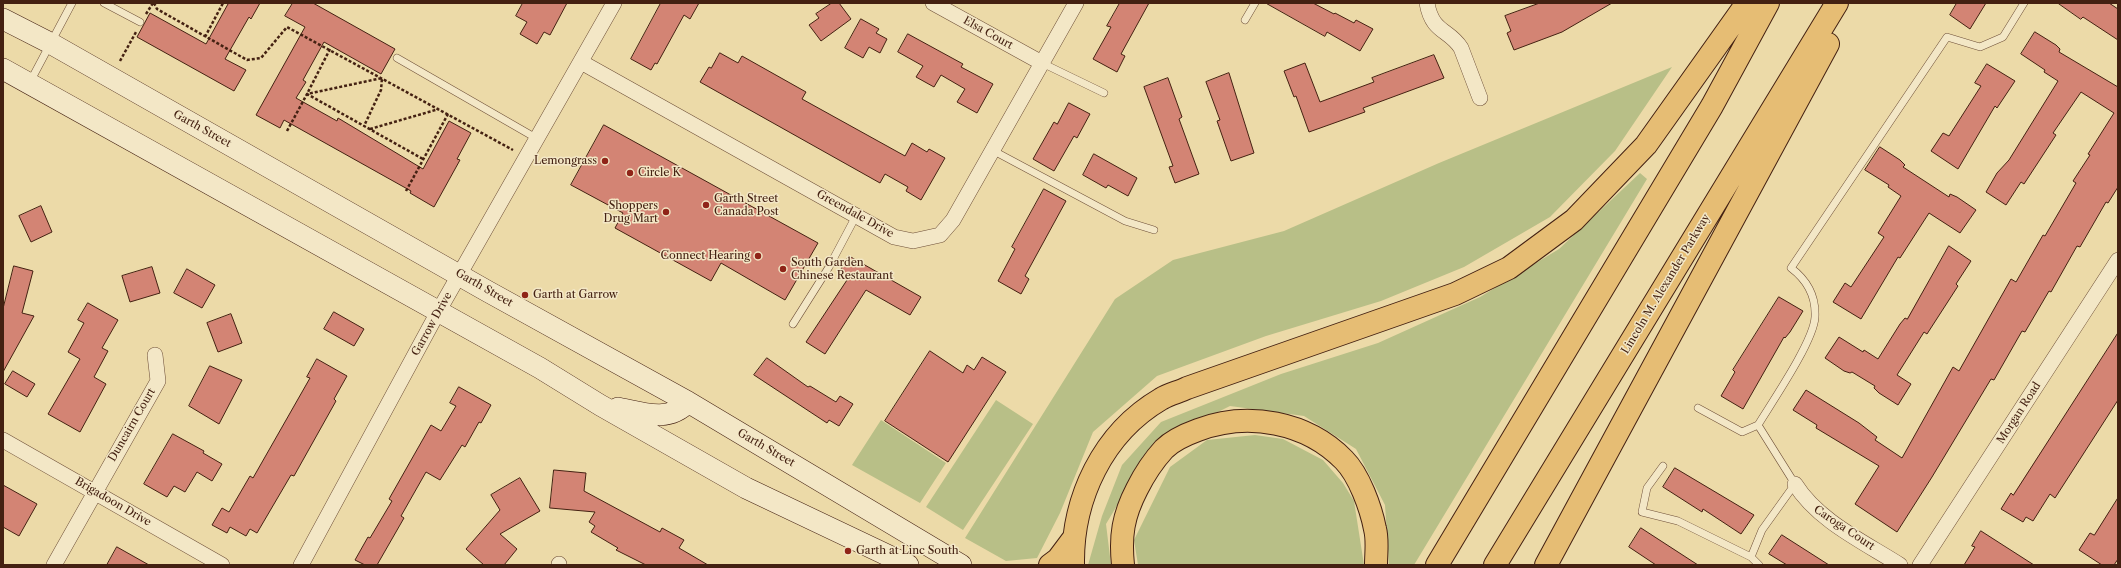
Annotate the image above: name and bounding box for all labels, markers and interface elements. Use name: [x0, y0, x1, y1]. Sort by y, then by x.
street label: Elsa Court: [961, 14, 1015, 52]
street label: Garth Street: [171, 108, 233, 150]
place label: Lemongrass: [534, 154, 597, 168]
marker: Lemongrass: [600, 156, 610, 166]
place label: Circle K: [638, 166, 681, 180]
marker: Circle K: [625, 168, 635, 178]
street label: Greendale Drive: [814, 187, 896, 241]
place label: Garth Street Canada Post: [714, 192, 779, 218]
place label: Shoppers Drug Mart: [604, 199, 658, 225]
marker: Garth Street Canada Post: [701, 200, 711, 210]
marker: Shoppers Drug Mart: [661, 207, 671, 217]
street label: Lincoln M. Alexander Parkway: [1619, 212, 1713, 356]
place label: Connect Hearing: [660, 249, 750, 263]
marker: Connect Hearing: [753, 251, 763, 261]
place label: South Garden Chinese Restaurant: [791, 256, 893, 282]
marker: South Garden Chinese Restaurant: [778, 264, 788, 274]
street label: Garth Street: [453, 266, 515, 310]
place label: Garth at Garrow: [533, 288, 618, 302]
street label: Garrow Drive: [409, 290, 455, 358]
marker: Garth at Garrow: [520, 290, 530, 300]
street label: Morgan Road: [1994, 380, 2044, 446]
street label: Duncairn Court: [106, 386, 158, 464]
street label: Garth Street: [735, 426, 797, 470]
street label: Brigadoon Drive: [73, 475, 153, 529]
street label: Caroga Court: [1811, 503, 1877, 553]
place label: Garth at Linc South: [856, 544, 959, 558]
marker: Garth at Linc South: [843, 546, 853, 556]

